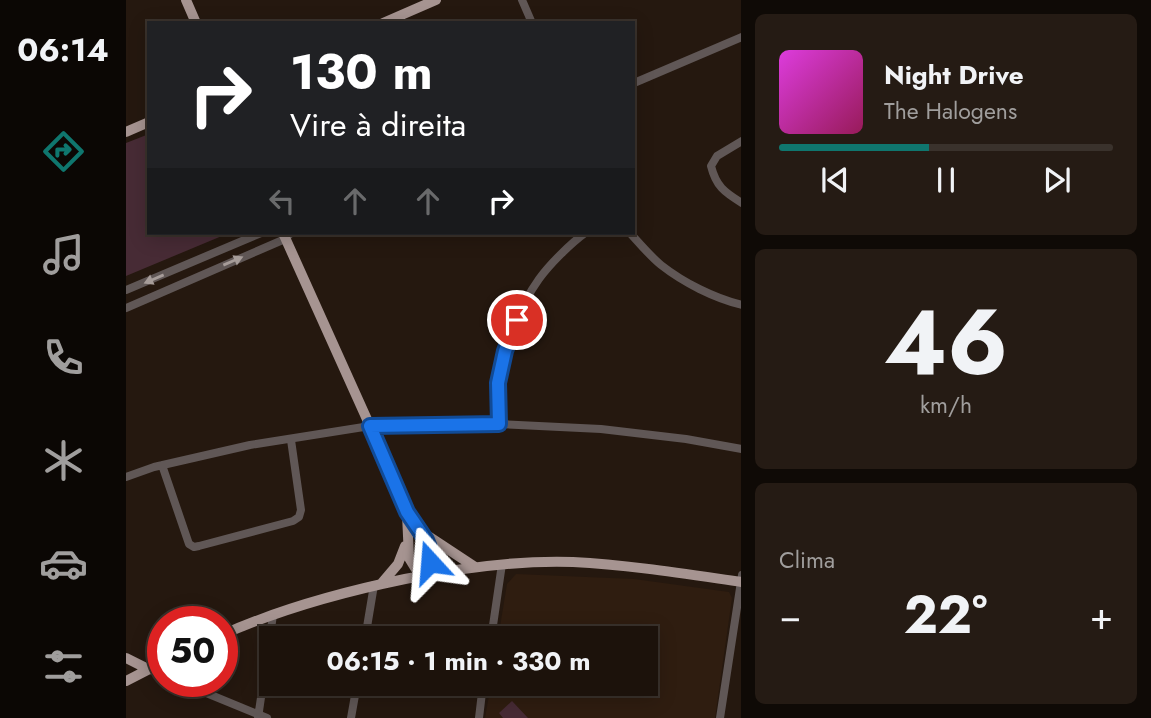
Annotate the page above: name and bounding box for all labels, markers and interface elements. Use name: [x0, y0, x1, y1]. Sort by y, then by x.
text: 06:14: [17, 27, 109, 73]
text: 130 m: [290, 37, 433, 107]
icon: right: [175, 49, 266, 140]
text: Night Drive: [884, 56, 1024, 94]
text: The Halogens: [884, 94, 1017, 128]
text: Vire à direita: [290, 102, 466, 148]
icon: directions: [39, 127, 88, 176]
icon: previous: [816, 161, 854, 199]
icon: pause: [927, 161, 965, 199]
icon: next: [1038, 161, 1076, 199]
icon: left: [263, 182, 301, 220]
icon: ahead: [336, 182, 374, 220]
icon: ahead: [409, 182, 447, 220]
icon: right: [482, 182, 520, 220]
icon: music: [39, 230, 88, 279]
one-way arrow: [223, 256, 244, 267]
one-way arrow: [143, 274, 164, 285]
text: 46: [884, 277, 1008, 408]
pin: [487, 290, 547, 350]
icon: arrive: [498, 301, 536, 339]
icon: phone: [39, 333, 88, 382]
text: km/h: [920, 388, 972, 422]
icon: climate: [39, 436, 88, 485]
position arrow: [393, 525, 467, 599]
icon: car: [39, 539, 88, 588]
text: Clima: [779, 543, 835, 577]
text: 22°: [904, 577, 987, 653]
text: −: [779, 588, 801, 643]
text: +: [1090, 588, 1113, 643]
speed limit sign: 50: [147, 606, 238, 697]
icon: filters: [39, 642, 88, 691]
text: 06:15 · 1 min · 330 m: [326, 642, 591, 680]

